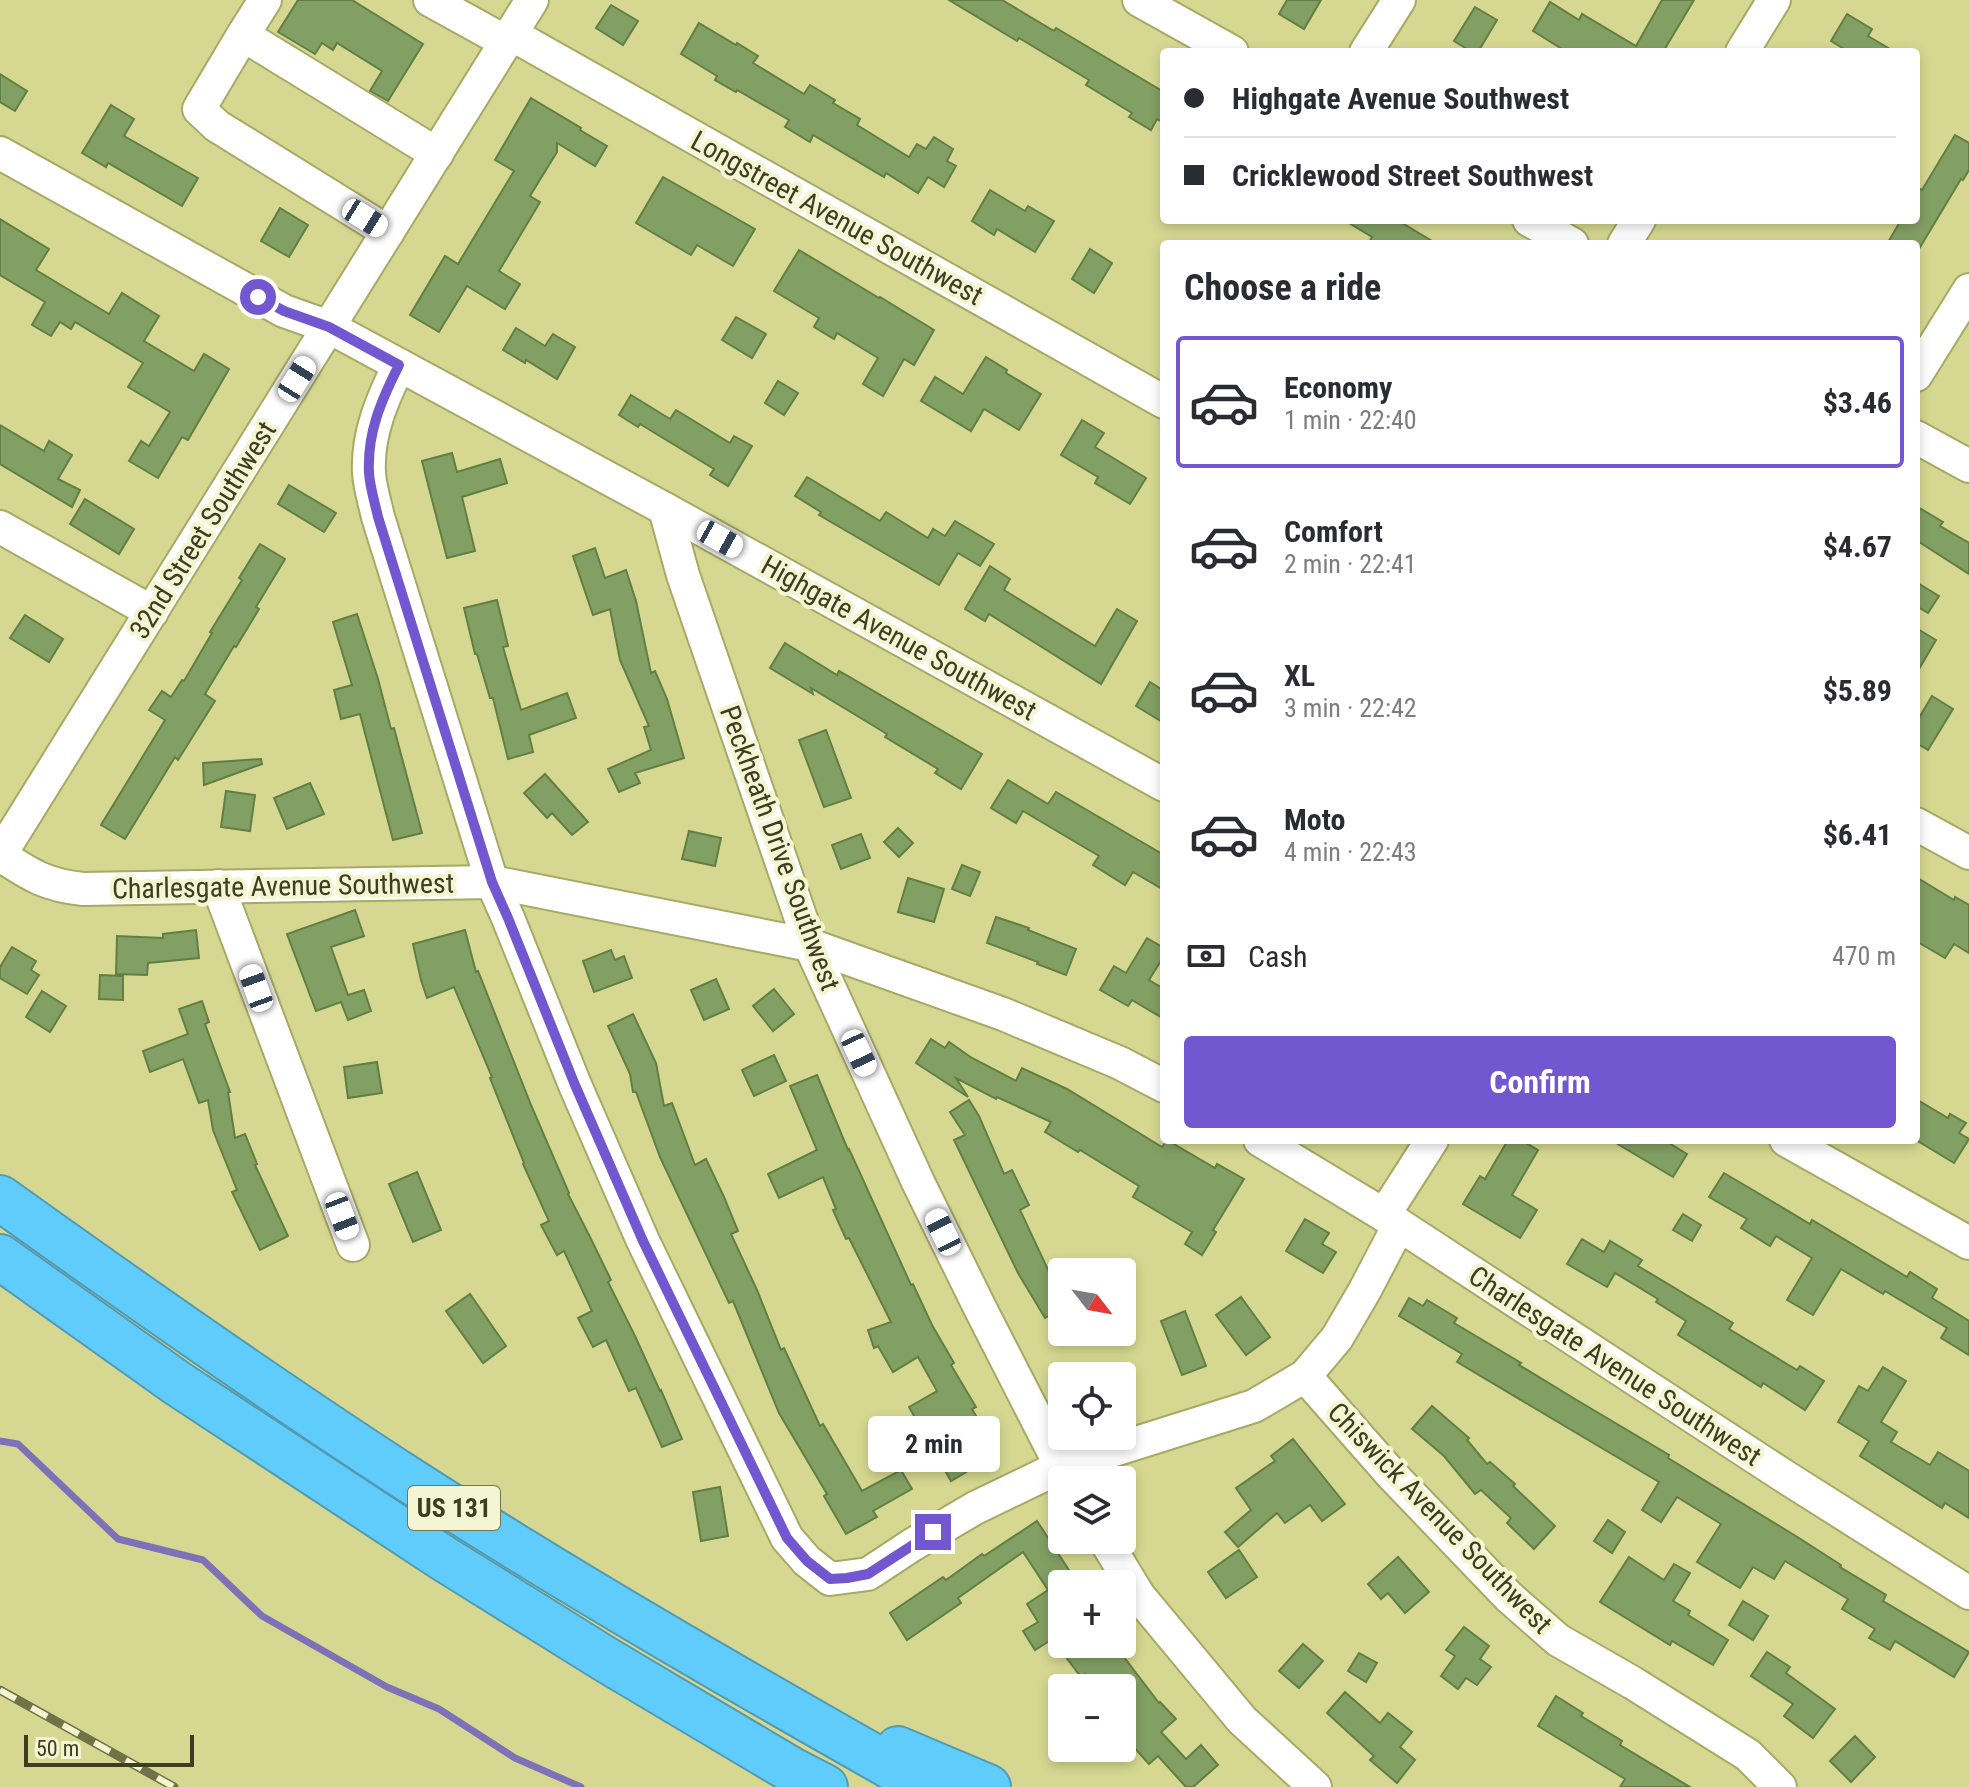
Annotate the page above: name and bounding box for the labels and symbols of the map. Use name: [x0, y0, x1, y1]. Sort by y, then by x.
street label: Longstreet Avenue Southwest: [685, 124, 989, 312]
car: [338, 195, 392, 241]
route start: [240, 279, 276, 315]
car: [274, 352, 320, 406]
street label: 32nd Street Southwest: [123, 415, 283, 645]
car: [693, 517, 747, 561]
street label: Highgate Avenue Southwest: [756, 549, 1042, 727]
street label: Peckheath Drive Southwest: [713, 701, 847, 995]
street label: Charlesgate Avenue Southwest: [112, 867, 454, 905]
car: [237, 961, 275, 1015]
car: [838, 1026, 880, 1080]
car: [322, 1189, 362, 1243]
car: [922, 1205, 964, 1259]
north arrow: [1048, 1258, 1136, 1346]
street label: Charlesgate Avenue Southwest: [1463, 1259, 1767, 1473]
street label: Chiswick Avenue Southwest: [1321, 1396, 1559, 1640]
callout: 2 min: [867, 1416, 999, 1472]
road number: US 131: [408, 1486, 500, 1530]
route end: [915, 1514, 951, 1550]
scale bar: [24, 1731, 194, 1767]

